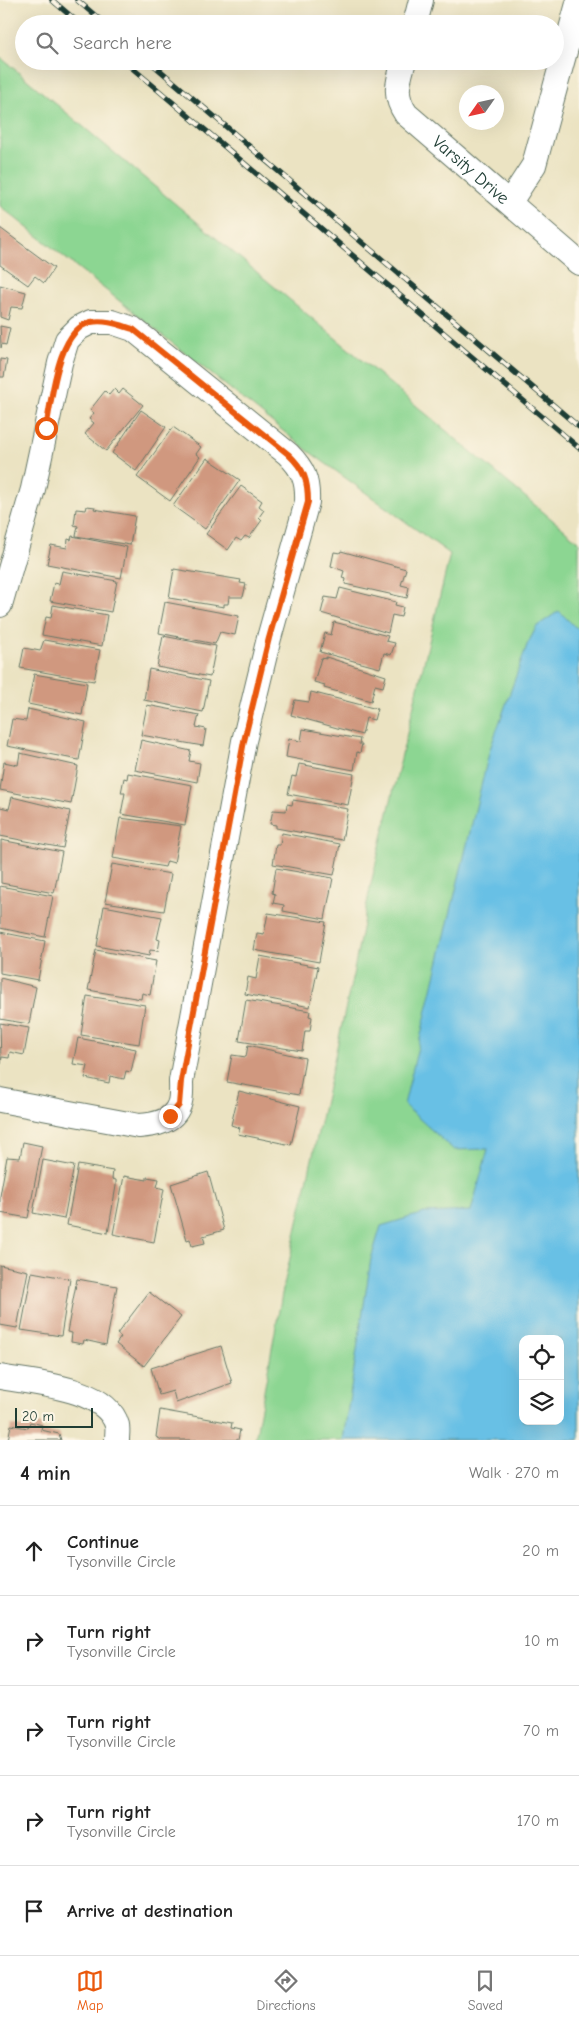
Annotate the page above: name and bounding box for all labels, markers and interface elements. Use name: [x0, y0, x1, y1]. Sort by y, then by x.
search box: [15, 15, 564, 70]
icon: search: [33, 29, 61, 57]
text: Search here: [73, 32, 172, 54]
north arrow: [459, 85, 504, 130]
street label: Varsity Drive: [428, 131, 513, 209]
route start: [35, 417, 58, 440]
route end: [159, 1105, 182, 1128]
map controls: [519, 1335, 564, 1425]
button: locate: [519, 1335, 564, 1380]
button: layers: [519, 1380, 564, 1425]
scale bar: [15, 1405, 92, 1428]
text: 20 m: [22, 1408, 54, 1425]
text: 4 min: [20, 1461, 71, 1485]
text: Walk · 270 m: [469, 1464, 559, 1482]
text: Continue: [67, 1531, 139, 1553]
icon: ahead: [20, 1537, 48, 1565]
text: 20 m: [522, 1542, 559, 1560]
text: Tysonville Circle: [67, 1553, 176, 1571]
text: Turn right: [67, 1621, 151, 1643]
icon: right: [20, 1627, 48, 1655]
text: 10 m: [524, 1632, 559, 1650]
text: Tysonville Circle: [67, 1643, 176, 1661]
text: Turn right: [67, 1711, 151, 1733]
icon: right: [20, 1717, 48, 1745]
text: 70 m: [523, 1722, 559, 1740]
text: Tysonville Circle: [67, 1733, 176, 1751]
text: Turn right: [67, 1801, 151, 1823]
icon: right: [20, 1807, 48, 1835]
text: 170 m: [517, 1812, 559, 1830]
text: Tysonville Circle: [67, 1823, 176, 1841]
icon: arrive: [20, 1897, 48, 1925]
text: Arrive at destination: [67, 1900, 233, 1922]
tab: Map: [76, 1967, 104, 2014]
tab: Directions: [256, 1967, 316, 2014]
tab: Saved: [468, 1967, 503, 2014]

